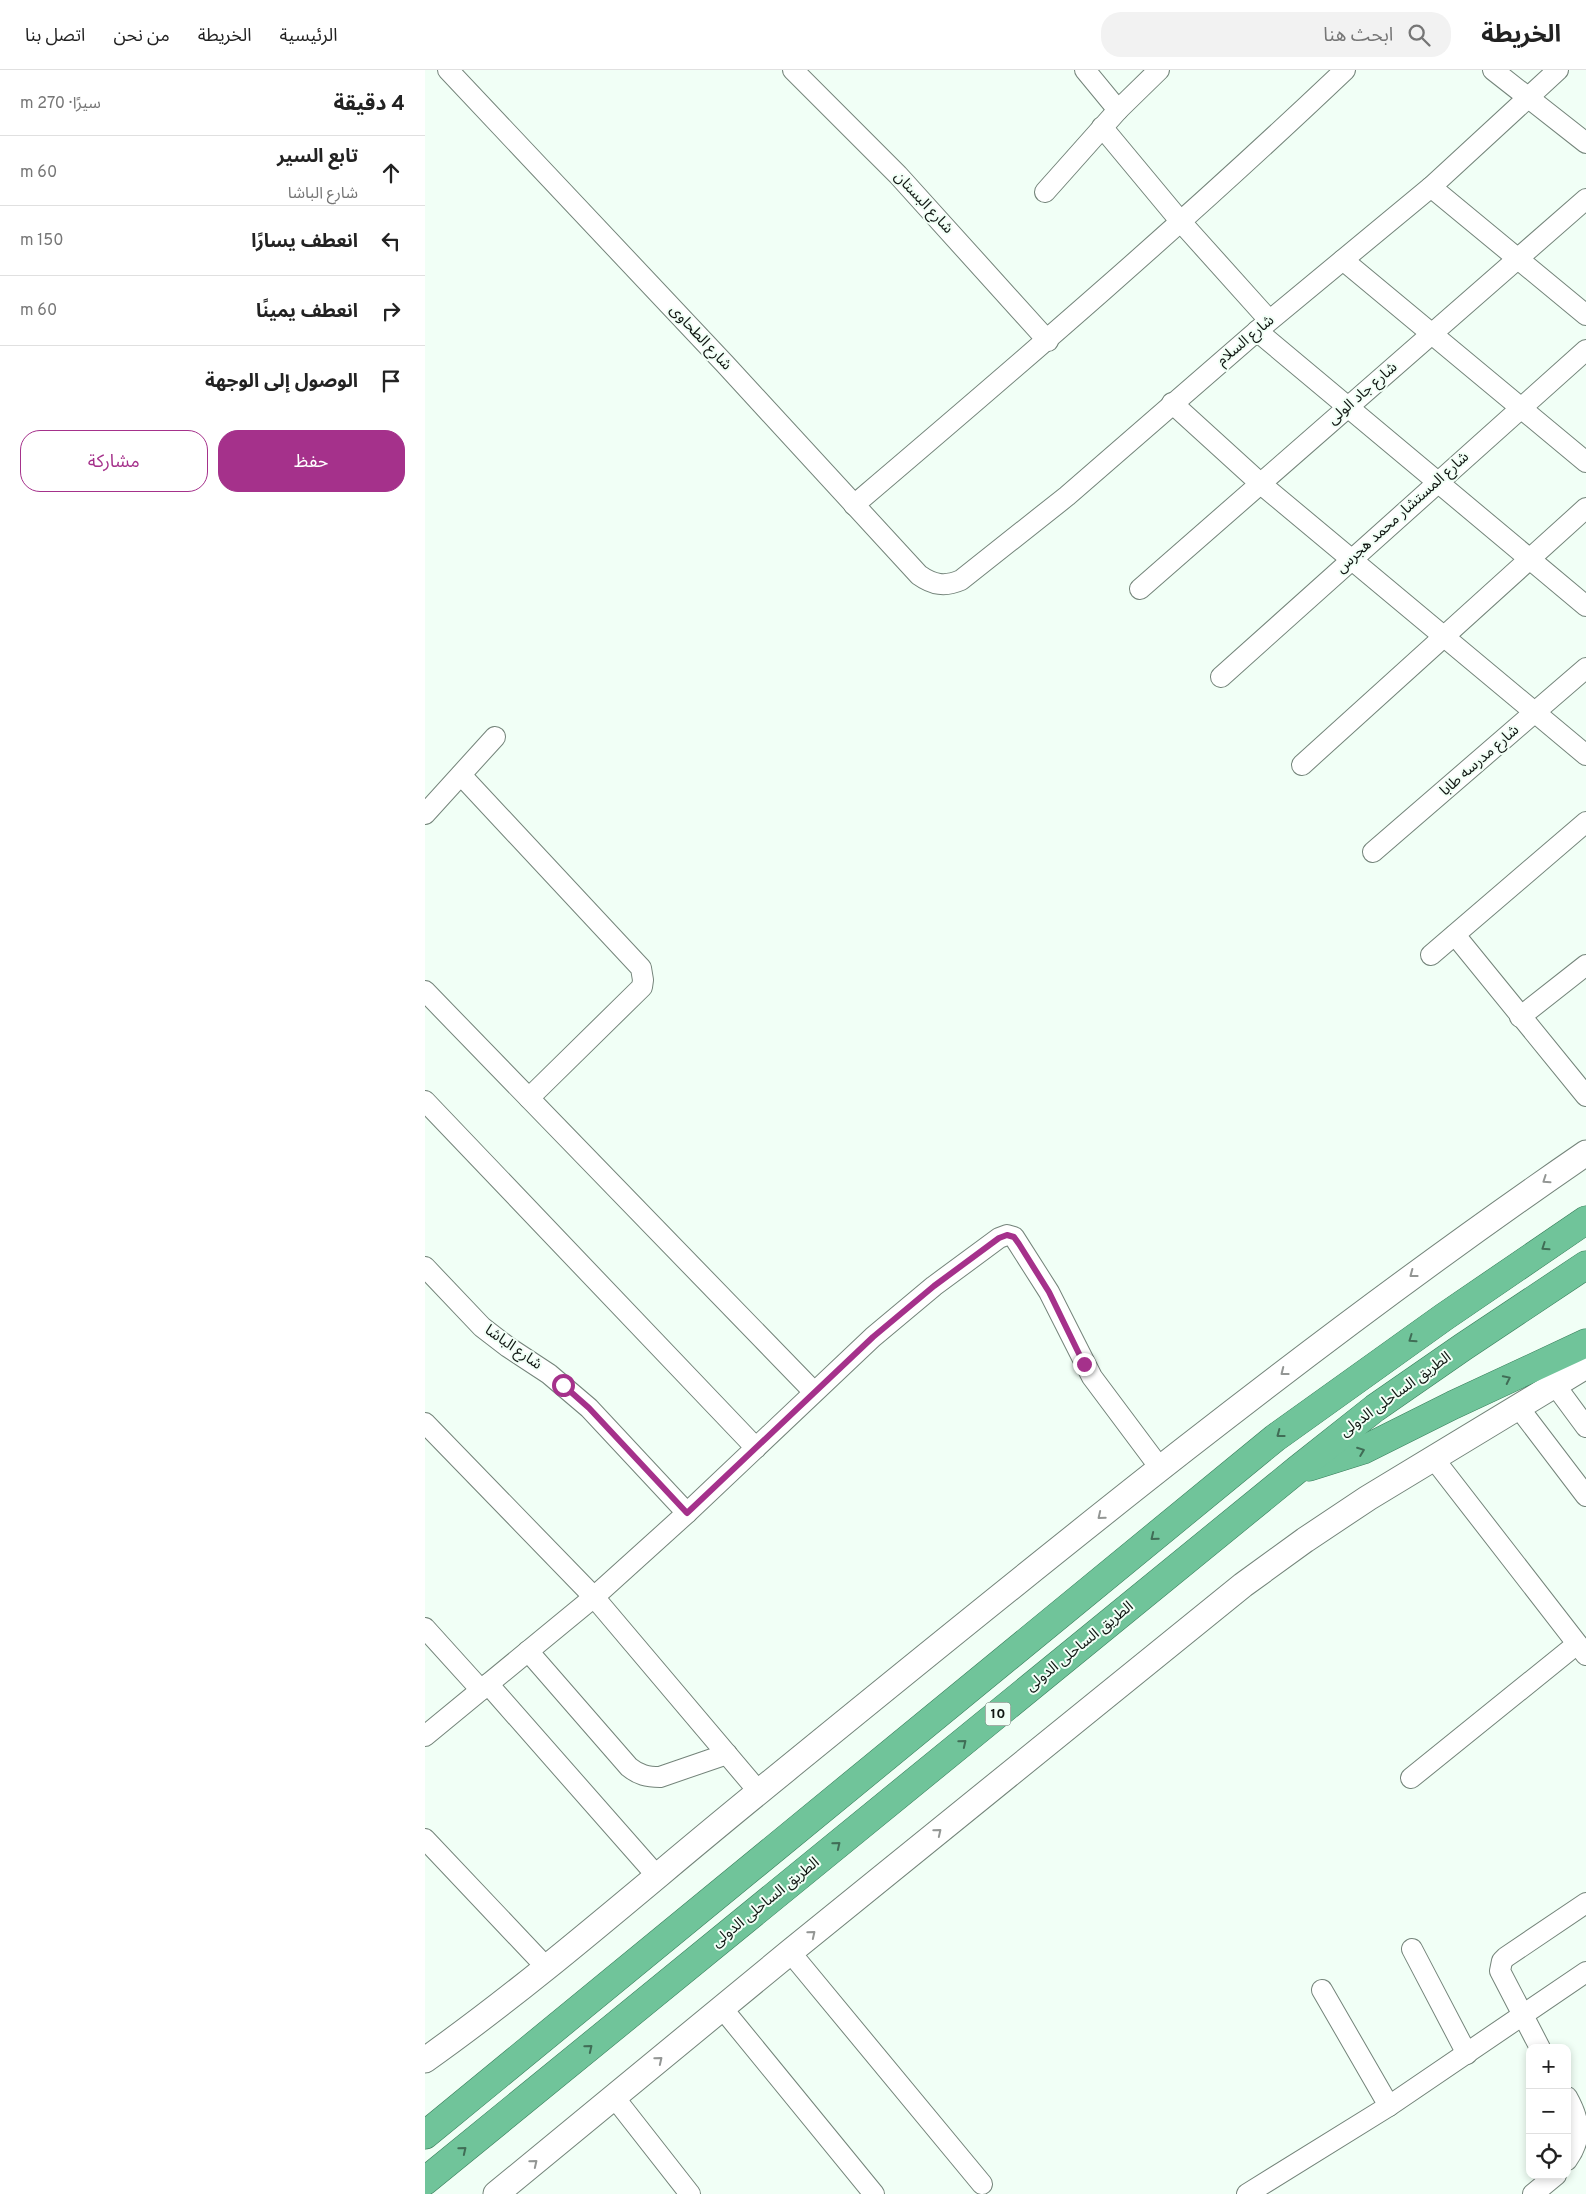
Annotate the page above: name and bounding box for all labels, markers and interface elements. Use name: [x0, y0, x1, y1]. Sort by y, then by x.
search box: [1101, 12, 1451, 57]
icon: search: [1405, 21, 1433, 49]
text: الخريطة: [1481, 21, 1561, 51]
text: ابحث هنا: [1323, 24, 1393, 48]
text: اتصل بنا: [25, 25, 85, 48]
text: من نحن: [113, 25, 170, 48]
text: الخريطة: [198, 25, 252, 48]
text: الرئيسية: [280, 25, 337, 48]
text: 4 دقيقة: [333, 91, 405, 118]
text: سيرًا · 270 m: [20, 94, 101, 114]
text: تابع السير: [277, 145, 358, 169]
icon: ahead: [377, 159, 405, 187]
text: 60 m: [20, 163, 57, 183]
street label: شارع البستان: [889, 168, 957, 239]
text: شارع الباشا: [288, 184, 358, 204]
icon: left: [377, 227, 405, 255]
text: انعطف يسارًا: [251, 230, 358, 254]
text: 150 m: [20, 231, 63, 251]
icon: right: [377, 297, 405, 325]
text: انعطف يمينًا: [256, 300, 358, 324]
text: 60 m: [20, 301, 57, 321]
street label: شارع الطحاوى: [664, 301, 735, 376]
street label: شارع السلام: [1213, 311, 1279, 371]
street label: شارع جاد الولى: [1324, 358, 1403, 430]
icon: arrive: [377, 367, 405, 395]
text: الوصول إلى الوجهة: [205, 370, 358, 394]
button: مشاركة: [20, 430, 208, 492]
button: حفظ: [218, 430, 405, 492]
street label: شارع المستشار محمد هجرس: [1332, 448, 1474, 579]
street label: شارع مدرسه طابا: [1436, 721, 1524, 801]
one-way arrow: [1542, 1174, 1552, 1183]
one-way arrow: [1542, 1241, 1551, 1250]
one-way arrow: [1409, 1268, 1419, 1277]
street label: شارع الباشا: [480, 1321, 546, 1376]
one-way arrow: [1408, 1333, 1418, 1342]
street label: الطريق الساحلى الدولى: [1336, 1348, 1456, 1442]
route end: [1073, 1353, 1096, 1376]
one-way arrow: [1281, 1367, 1290, 1375]
route start: [552, 1374, 575, 1397]
one-way arrow: [1502, 1375, 1511, 1385]
one-way arrow: [1277, 1429, 1286, 1437]
one-way arrow: [1357, 1446, 1365, 1456]
one-way arrow: [1098, 1511, 1107, 1519]
one-way arrow: [1151, 1531, 1160, 1540]
street label: الطريق الساحلى الدولى: [1022, 1598, 1138, 1696]
road number: 10: [985, 1702, 1011, 1726]
one-way arrow: [957, 1739, 966, 1748]
one-way arrow: [932, 1829, 941, 1837]
one-way arrow: [831, 1842, 840, 1851]
street label: الطريق الساحلى الدولى: [708, 1854, 824, 1952]
one-way arrow: [806, 1931, 815, 1940]
one-way arrow: [583, 2044, 592, 2053]
map controls: [1526, 2044, 1571, 2179]
button: +: [1526, 2044, 1571, 2089]
one-way arrow: [653, 2057, 662, 2065]
button: −: [1526, 2089, 1571, 2134]
button: locate: [1526, 2134, 1571, 2179]
one-way arrow: [457, 2148, 466, 2156]
one-way arrow: [528, 2160, 537, 2169]

